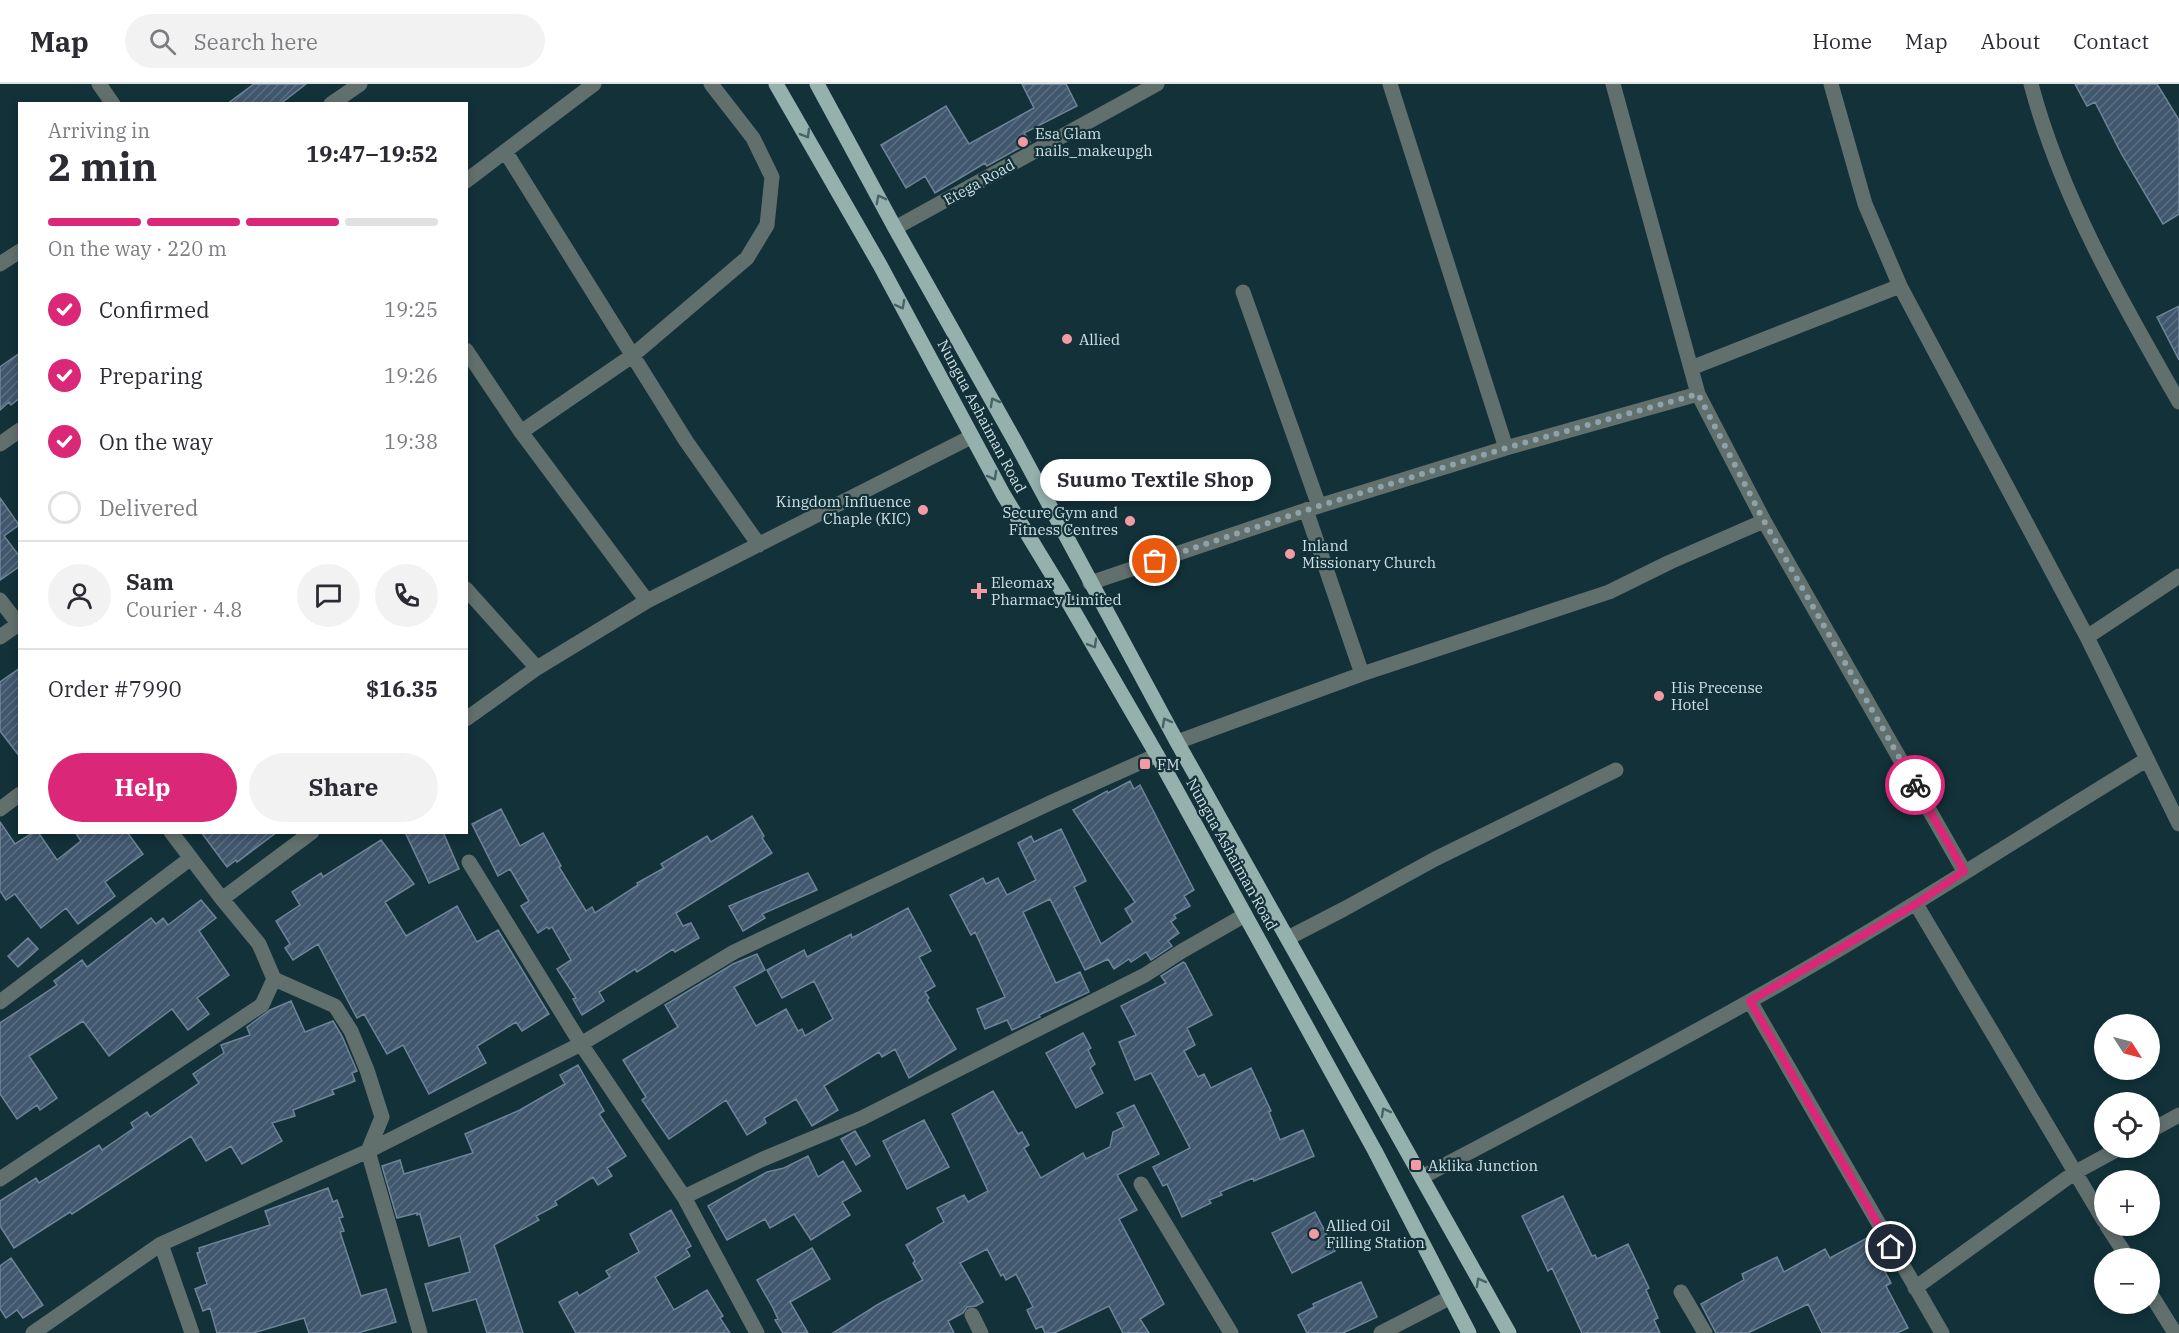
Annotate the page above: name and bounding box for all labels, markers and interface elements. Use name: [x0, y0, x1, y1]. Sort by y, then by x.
search box: [125, 14, 545, 68]
text: Map: [30, 23, 89, 60]
icon: search: [146, 25, 179, 58]
text: Search here: [194, 27, 318, 56]
text: Home: [1812, 27, 1872, 55]
text: Map: [1905, 27, 1948, 55]
text: About: [1981, 27, 2040, 55]
text: Contact: [2073, 27, 2149, 55]
text: Arriving in: [48, 117, 150, 144]
place label: Esa Glam nails_makeupgh: [1035, 124, 1153, 160]
one-way arrow: [799, 128, 810, 138]
marker: Esa Glam nails_makeupgh: [1016, 135, 1030, 149]
text: 19:47–19:52: [306, 139, 438, 168]
text: 2 min: [48, 141, 157, 192]
street label: Etega Road: [940, 155, 1018, 209]
one-way arrow: [876, 194, 887, 205]
text: On the way · 220 m: [48, 235, 227, 262]
icon: check: [48, 293, 81, 326]
text: Confirmed: [99, 295, 210, 324]
text: 19:25: [384, 296, 438, 323]
one-way arrow: [894, 298, 905, 309]
place label: Allied: [1079, 330, 1120, 349]
marker: Allied: [1060, 332, 1074, 346]
street label: Nungua Ashaiman Road: [934, 336, 1030, 496]
icon: check: [48, 359, 81, 392]
text: Preparing: [99, 361, 203, 390]
text: 19:26: [384, 362, 438, 389]
one-way arrow: [990, 398, 1001, 409]
icon: check: [48, 425, 81, 458]
text: On the way: [99, 427, 213, 456]
text: 19:38: [384, 428, 438, 455]
callout: Suumo Textile Shop: [1040, 459, 1270, 501]
text: Suumo Textile Shop: [1057, 466, 1254, 493]
one-way arrow: [986, 470, 997, 481]
place label: Kingdom Influence Chaple (KIC): [776, 492, 911, 528]
text: Delivered: [99, 493, 198, 522]
marker: Kingdom Influence Chaple (KIC): [916, 503, 930, 517]
place label: Secure Gym and Fitness Centres: [1002, 503, 1118, 539]
marker: Secure Gym and Fitness Centres: [1123, 514, 1137, 528]
pin: [1129, 535, 1180, 586]
place label: Inland Missionary Church: [1302, 536, 1436, 572]
icon: bag: [1138, 544, 1171, 577]
marker: Inland Missionary Church: [1283, 547, 1297, 561]
button: person: [48, 564, 111, 627]
button: chat: [297, 564, 360, 627]
button: phone: [375, 564, 438, 627]
text: Sam: [126, 567, 174, 596]
place label: Eleomax Pharmacy Limited: [991, 573, 1122, 609]
marker: Eleomax Pharmacy Limited: [972, 584, 986, 598]
text: Courier · 4.8: [126, 596, 242, 623]
one-way arrow: [1085, 638, 1097, 648]
text: Order #7990: [48, 674, 182, 703]
text: $16.35: [366, 674, 438, 703]
place label: His Precense Hotel: [1671, 678, 1763, 714]
marker: His Precense Hotel: [1652, 689, 1666, 703]
one-way arrow: [1162, 718, 1173, 728]
button: Help: [48, 753, 237, 822]
button: Share: [249, 753, 438, 822]
place label: FM: [1157, 755, 1179, 774]
courier: [1885, 755, 1945, 815]
marker: FM: [1138, 757, 1152, 771]
icon: bike: [1899, 769, 1932, 802]
street label: Nungua Ashaiman Road: [1182, 775, 1282, 933]
north arrow: [2094, 1014, 2160, 1080]
map controls: [2094, 1014, 2160, 1314]
button: locate: [2094, 1092, 2160, 1158]
one-way arrow: [1381, 1107, 1393, 1118]
place label: Aklika Junction: [1428, 1156, 1538, 1175]
marker: Aklika Junction: [1409, 1158, 1423, 1172]
button: +: [2094, 1170, 2160, 1236]
place label: Allied Oil Filling Station: [1326, 1216, 1425, 1252]
pin: [1865, 1221, 1916, 1272]
marker: Allied Oil Filling Station: [1307, 1227, 1321, 1241]
icon: home: [1874, 1230, 1907, 1263]
button: −: [2094, 1248, 2160, 1314]
one-way arrow: [1476, 1278, 1488, 1288]

